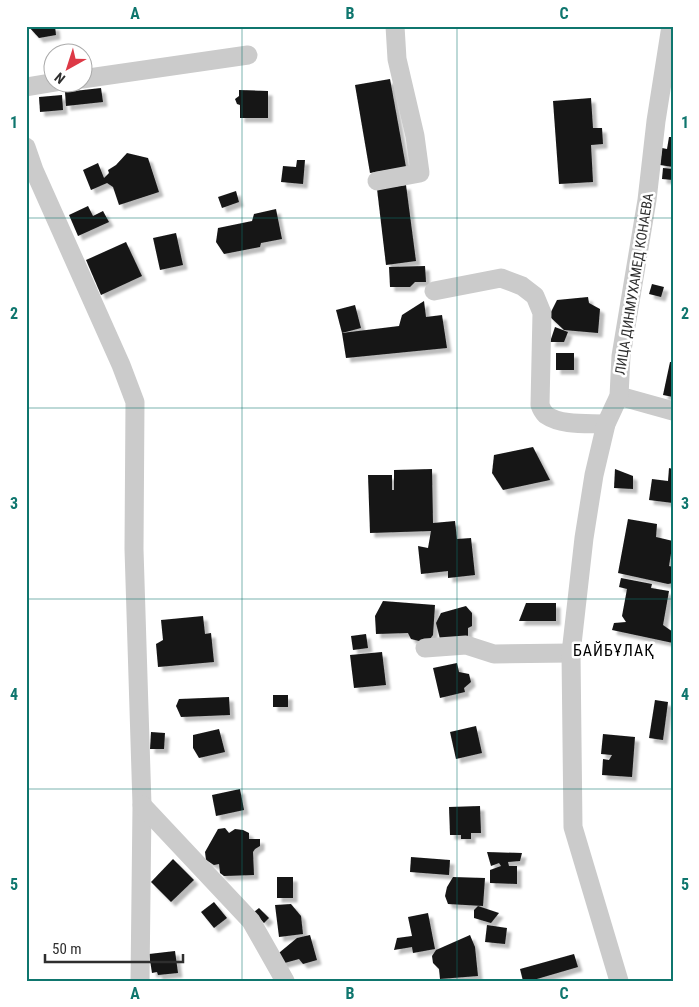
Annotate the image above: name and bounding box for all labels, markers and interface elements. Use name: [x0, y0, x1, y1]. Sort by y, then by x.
text: A: [130, 4, 140, 23]
text: B: [346, 4, 355, 23]
text: C: [559, 4, 569, 23]
north arrow: [42, 42, 92, 92]
text: N: [51, 69, 68, 87]
text: 1: [10, 113, 18, 132]
text: 1: [681, 113, 689, 132]
street label: ЛИЦА ДИНМУХАМЕД КОНАЕВА: [612, 192, 656, 376]
text: 2: [10, 304, 18, 323]
text: 2: [681, 304, 689, 323]
text: 3: [10, 494, 18, 513]
text: 3: [681, 494, 689, 513]
district label: БАЙБҰЛАҚ: [573, 641, 655, 660]
text: 4: [10, 685, 18, 704]
text: 4: [681, 685, 689, 704]
text: 5: [10, 875, 18, 894]
text: 5: [681, 875, 689, 894]
scale bar: [45, 932, 182, 964]
text: 50 m: [52, 940, 82, 958]
text: A: [130, 984, 140, 1003]
text: B: [346, 984, 355, 1003]
text: C: [559, 984, 569, 1003]

